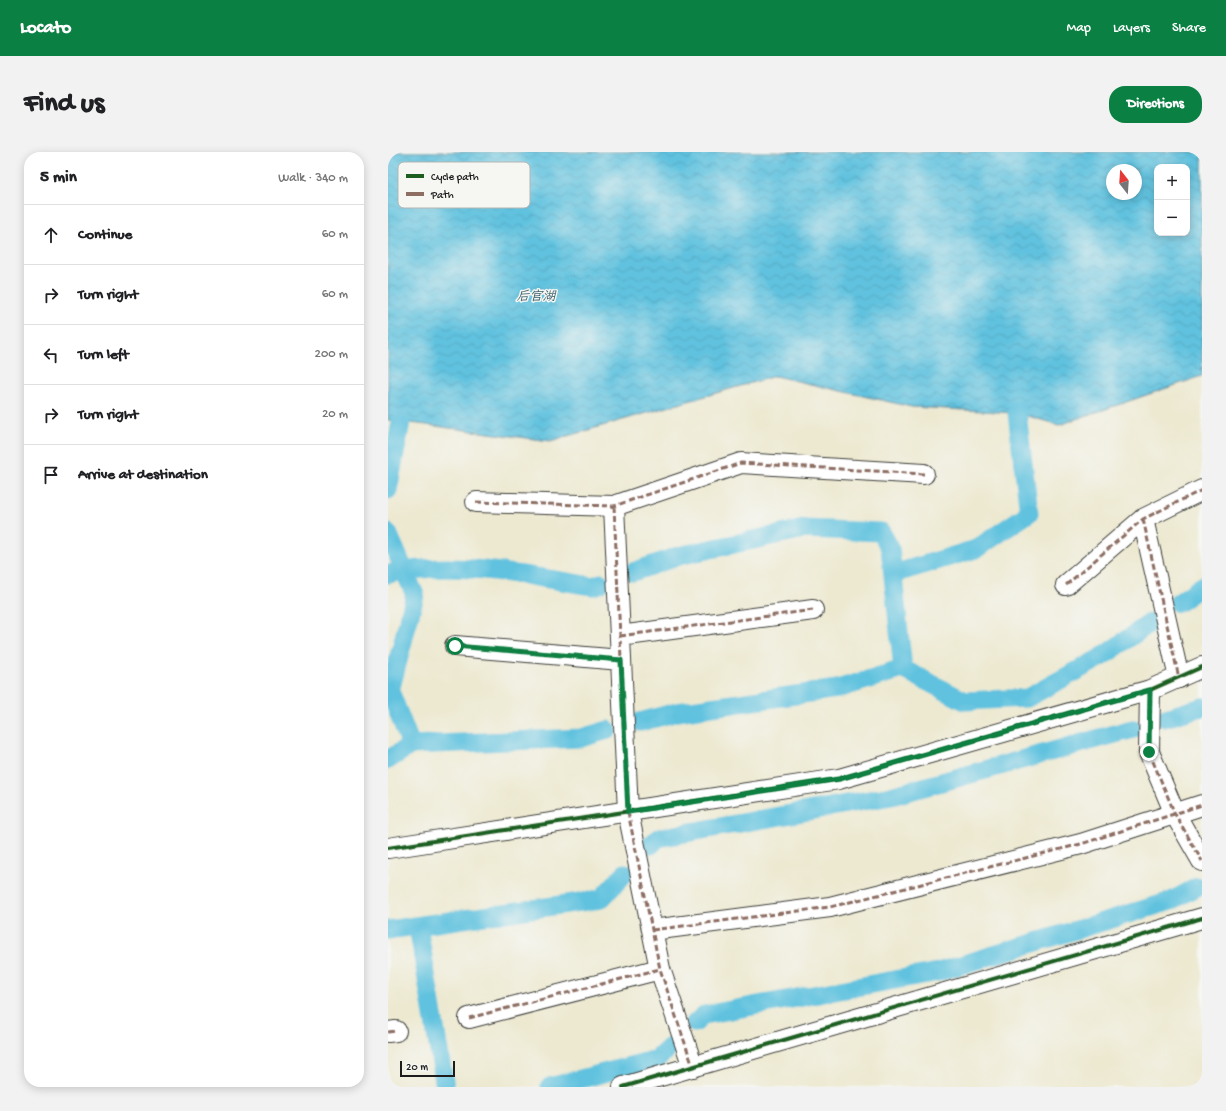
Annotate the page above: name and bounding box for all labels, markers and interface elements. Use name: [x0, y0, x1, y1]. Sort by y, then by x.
text: Locato: [20, 17, 71, 40]
text: Map: [1067, 20, 1091, 37]
text: Layers: [1113, 20, 1150, 37]
text: Share: [1172, 20, 1206, 37]
button: Directions: [1109, 86, 1202, 123]
text: Find us: [24, 88, 104, 121]
legend: [398, 162, 530, 208]
north arrow: [1106, 164, 1142, 200]
map controls: [1154, 164, 1190, 236]
button: +: [1154, 164, 1190, 200]
text: 5 min: [40, 168, 77, 188]
text: Walk · 340 m: [278, 171, 348, 186]
text: Cycle path: [431, 172, 479, 184]
text: Path: [430, 190, 454, 202]
button: −: [1154, 200, 1190, 236]
icon: ahead: [40, 224, 62, 246]
text: Continue: [78, 226, 132, 244]
text: 60 m: [322, 227, 348, 242]
icon: right: [40, 284, 62, 306]
text: Turn right: [78, 286, 138, 304]
text: 60 m: [322, 287, 348, 302]
water label: 后官湖: [516, 289, 557, 305]
icon: left: [40, 344, 62, 366]
text: Turn left: [78, 346, 129, 364]
text: 200 m: [315, 347, 348, 362]
icon: right: [40, 404, 62, 426]
text: Turn right: [78, 406, 138, 424]
text: 20 m: [322, 407, 348, 422]
icon: arrive: [40, 464, 62, 486]
text: Arrive at destination: [78, 466, 208, 484]
route start: [446, 637, 464, 655]
route end: [1140, 743, 1158, 761]
scale bar: [400, 1059, 455, 1078]
text: 20 m: [406, 1062, 428, 1074]

